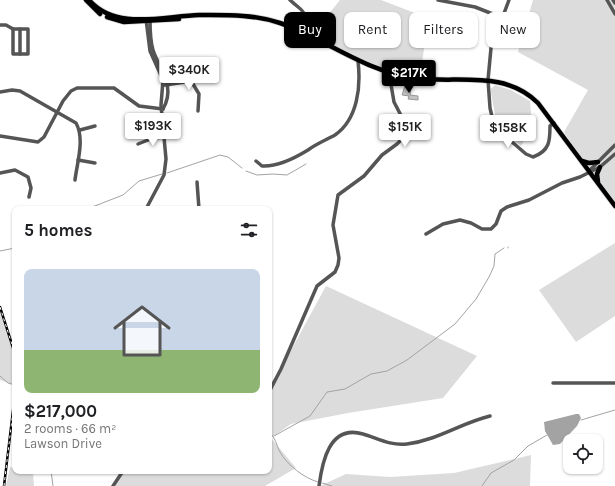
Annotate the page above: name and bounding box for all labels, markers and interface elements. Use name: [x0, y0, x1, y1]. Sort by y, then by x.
chip: Buy: [284, 12, 336, 48]
chip: Rent: [344, 12, 401, 48]
chip: Filters: [409, 12, 478, 48]
chip: New: [486, 12, 540, 48]
pin: $340K: [161, 57, 217, 91]
pin: $217K: [381, 60, 437, 94]
text: $340K: [168, 62, 210, 77]
text: $217K: [391, 65, 427, 80]
pin: $193K: [125, 113, 181, 147]
pin: $151K: [377, 114, 433, 148]
pin: $158K: [480, 115, 536, 149]
text: $193K: [134, 118, 172, 133]
text: $151K: [388, 119, 422, 134]
text: $158K: [489, 120, 527, 135]
icon: filters: [238, 219, 260, 241]
text: 5 homes: [24, 220, 93, 240]
icon: home: [106, 295, 178, 367]
text: $217,000: [24, 401, 97, 421]
text: 2 rooms · 66 m²: [24, 421, 116, 436]
map controls: [563, 434, 603, 474]
button: locate: [563, 434, 603, 474]
text: Lawson Drive: [24, 436, 102, 451]

